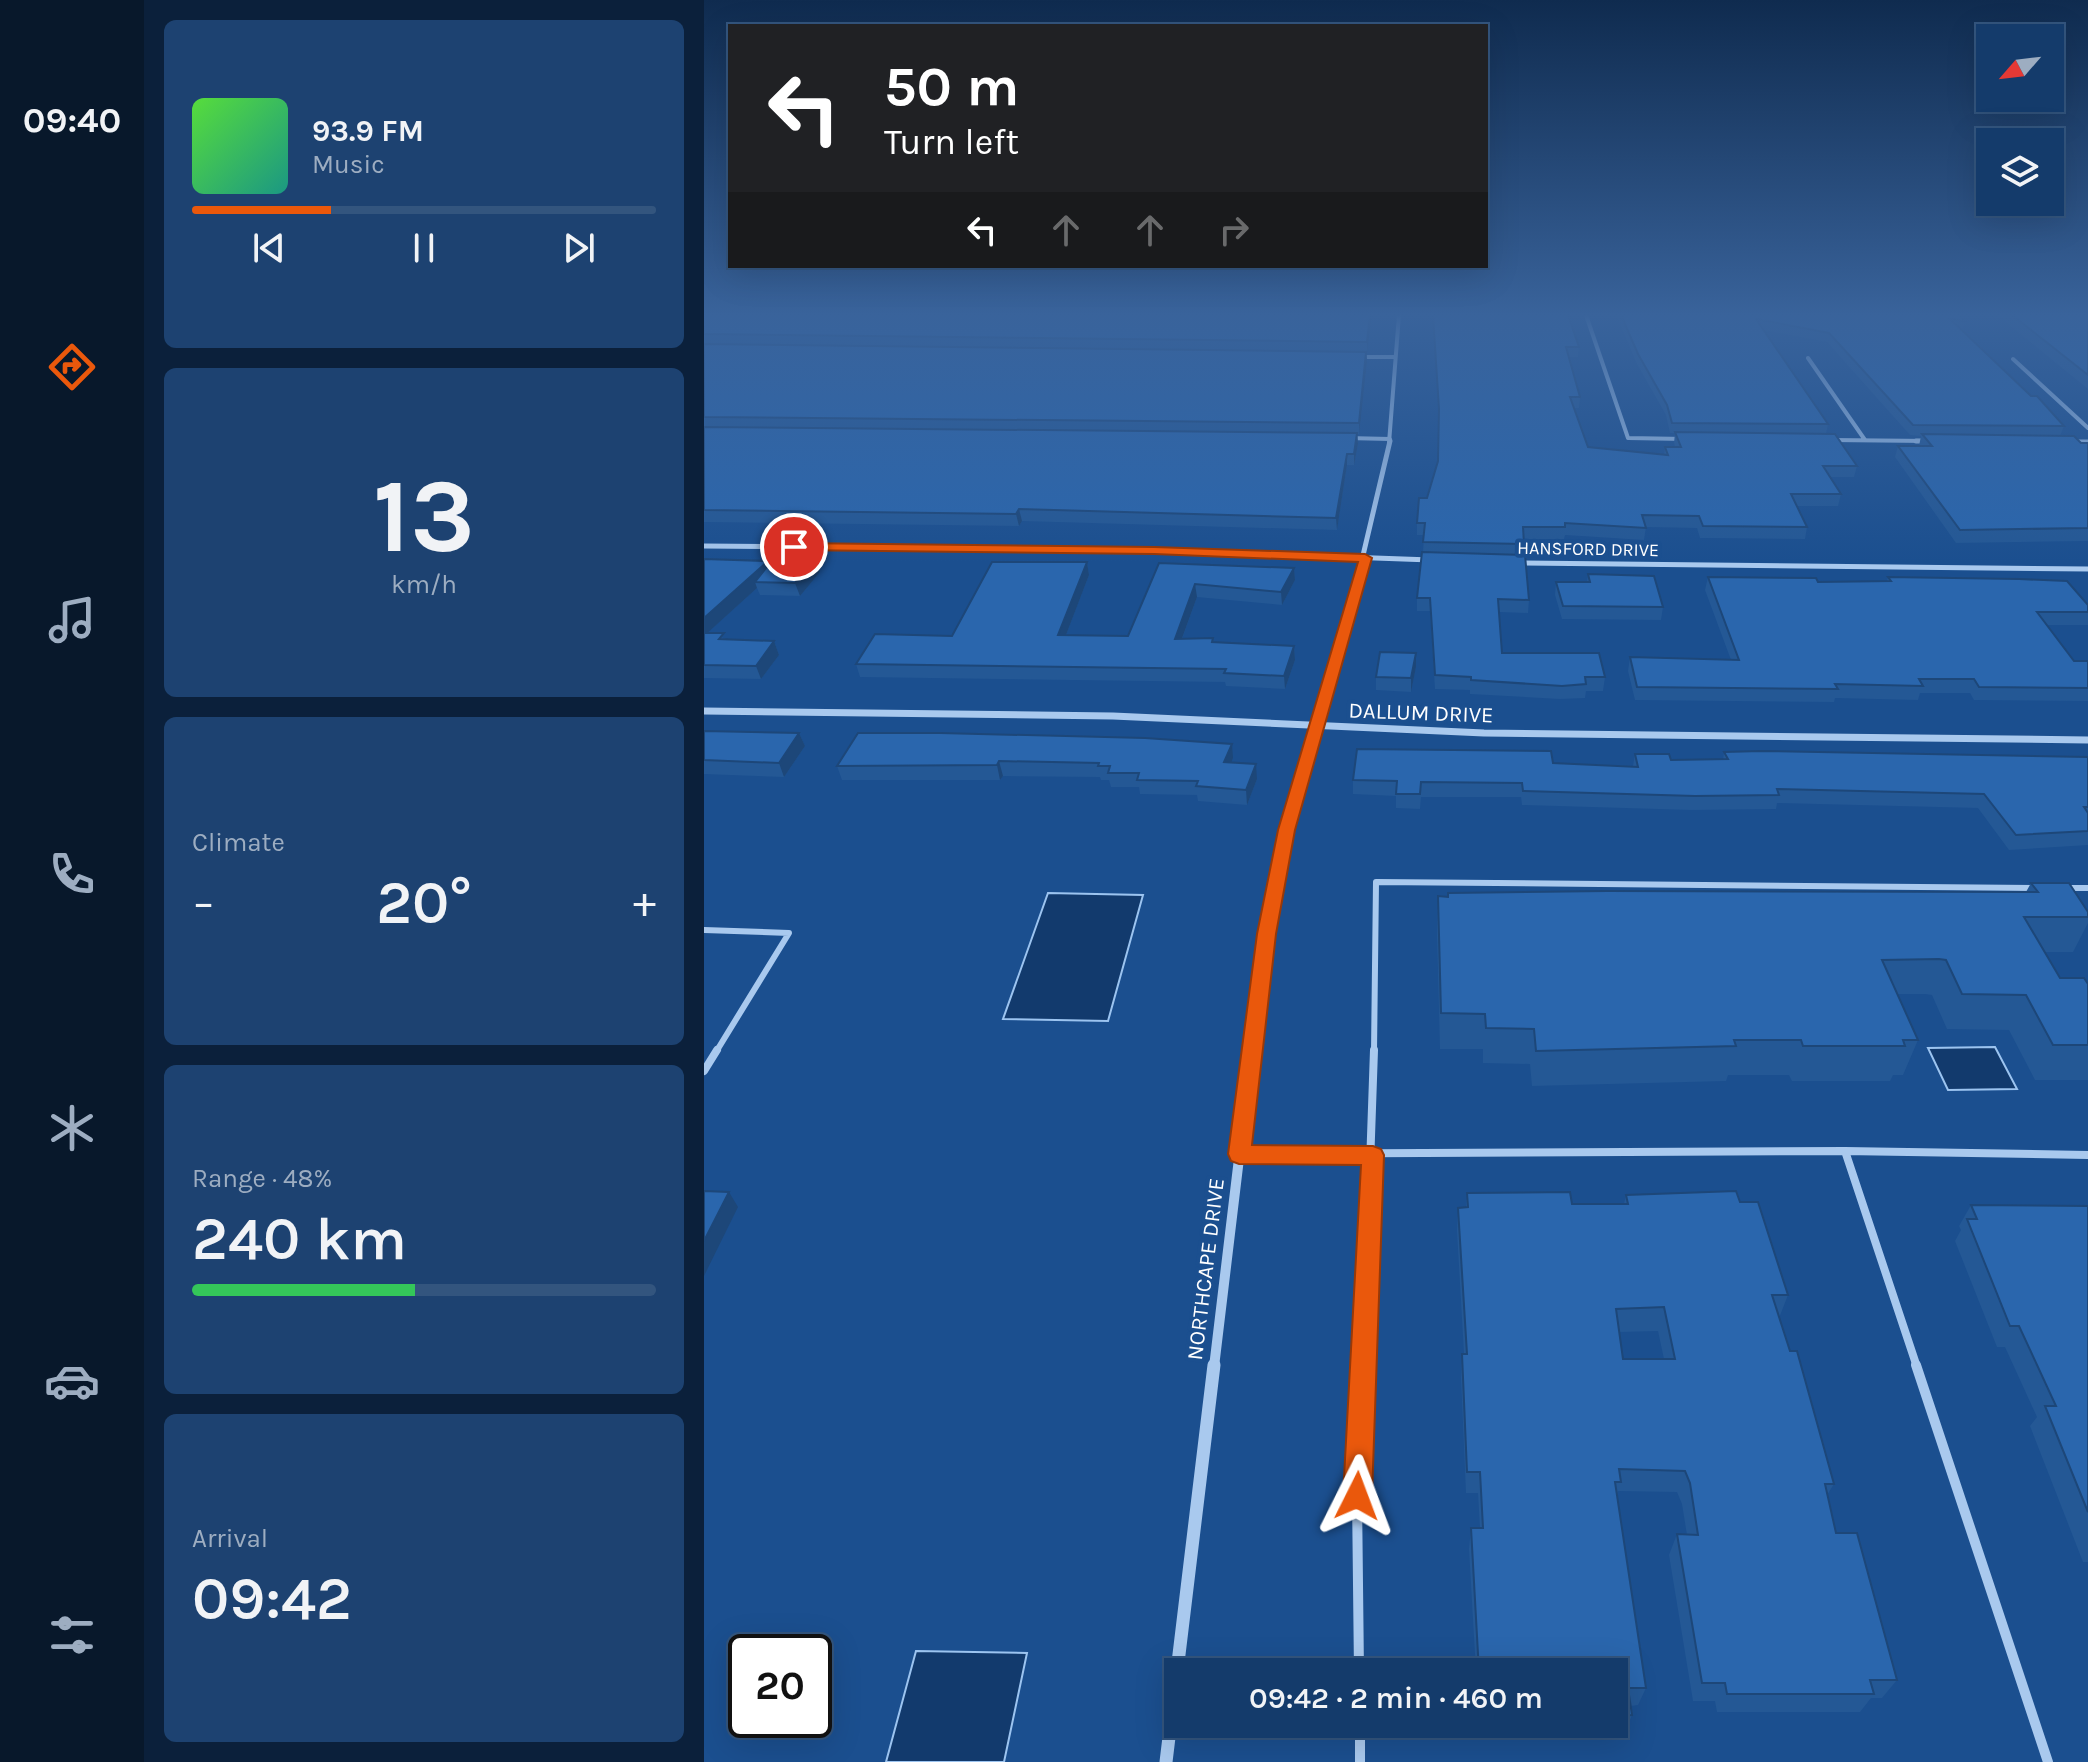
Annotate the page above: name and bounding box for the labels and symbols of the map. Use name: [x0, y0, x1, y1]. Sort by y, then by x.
north arrow: [1976, 24, 2064, 112]
pin: [760, 513, 828, 581]
street label: HANSFORD DRIVE: [1517, 537, 1659, 561]
street label: DALLUM DRIVE: [1348, 697, 1494, 729]
street label: NORTHCAPE DRIVE: [1182, 1177, 1230, 1362]
position arrow: [1315, 1454, 1399, 1538]
speed limit sign: 20: [728, 1634, 832, 1738]

